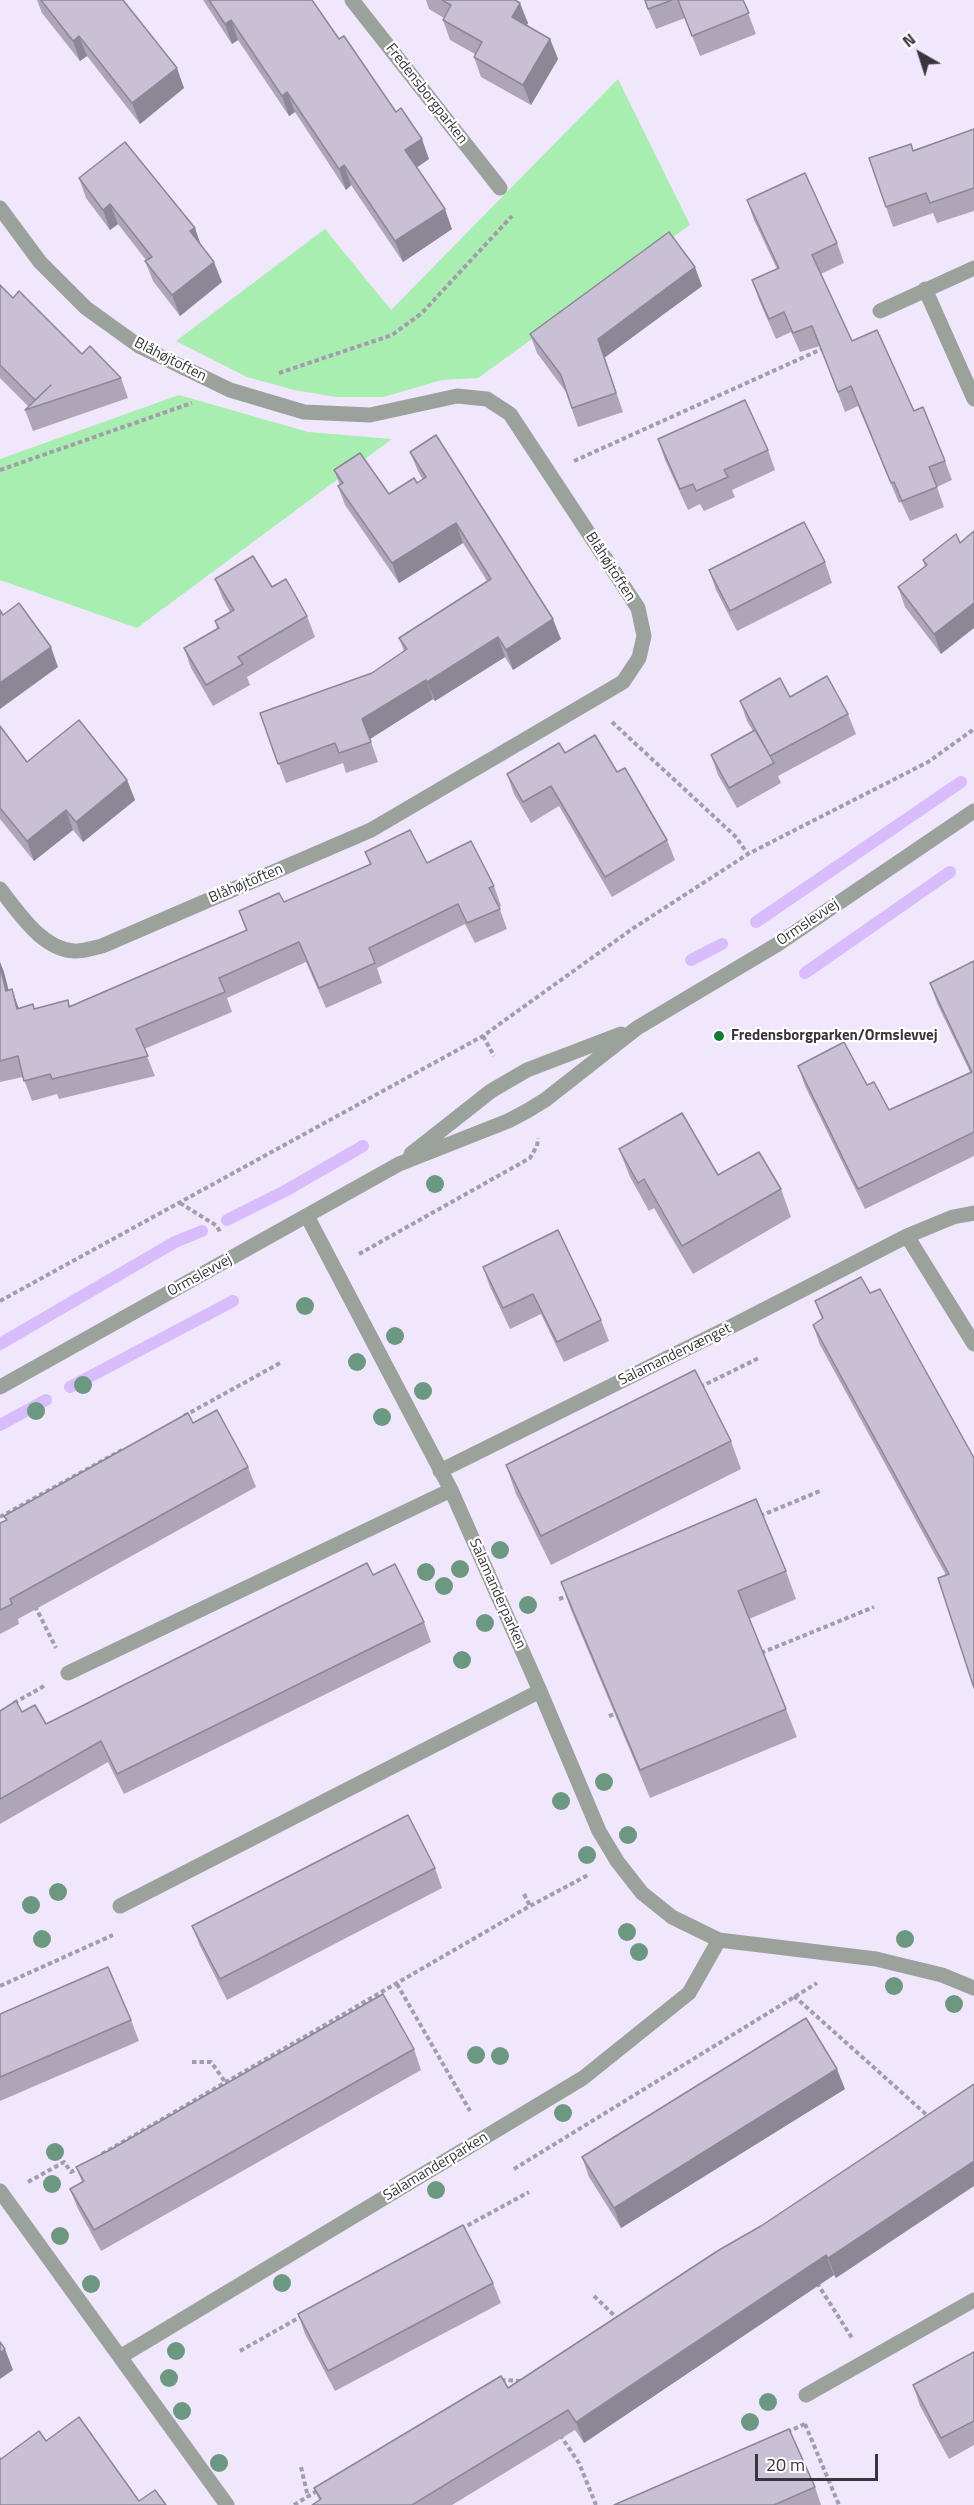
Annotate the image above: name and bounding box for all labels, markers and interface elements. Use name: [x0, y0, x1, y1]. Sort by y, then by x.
north arrow: [890, 24, 950, 84]
text: N: [897, 27, 921, 53]
street label: Fredensborgparken: [381, 40, 471, 148]
street label: Blåhøjtoften: [131, 334, 209, 386]
street label: Blåhøjtoften: [581, 529, 639, 605]
street label: Blåhøjtoften: [206, 860, 286, 908]
street label: Ormslevvej: [774, 896, 842, 950]
place label: Fredensborgparken/Ormslevvej: [731, 1027, 938, 1045]
marker: Fredensborgparken/Ormslevvej: [712, 1029, 726, 1043]
street label: Ormslevvej: [165, 1251, 235, 1301]
street label: Salamandervænget: [616, 1320, 734, 1390]
street label: Salamanderparken: [465, 1536, 529, 1652]
street label: Salamanderparken: [381, 2129, 491, 2205]
scale bar: [758, 2442, 881, 2480]
text: 20 m: [766, 2451, 805, 2478]

